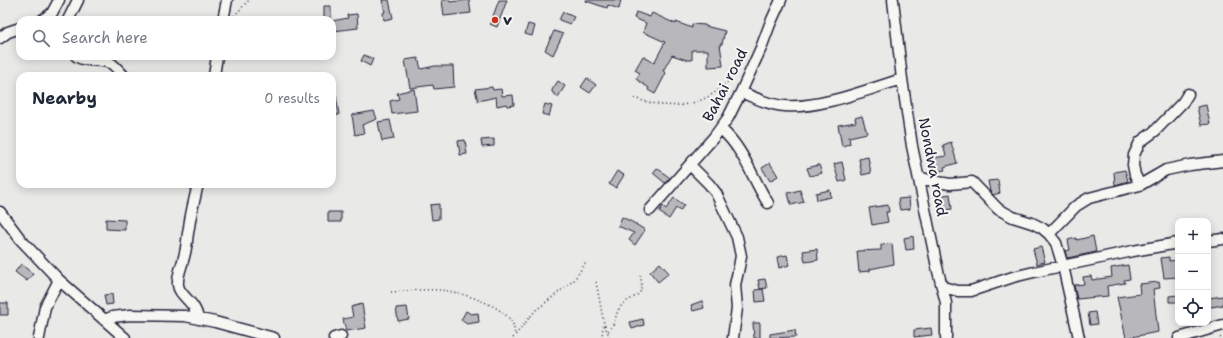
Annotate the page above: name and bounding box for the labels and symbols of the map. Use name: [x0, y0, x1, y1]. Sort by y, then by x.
place label: v: [503, 10, 512, 30]
marker: v: [490, 15, 500, 25]
street label: Bahai road: [698, 44, 752, 125]
street label: Nondwa road: [914, 116, 952, 219]

